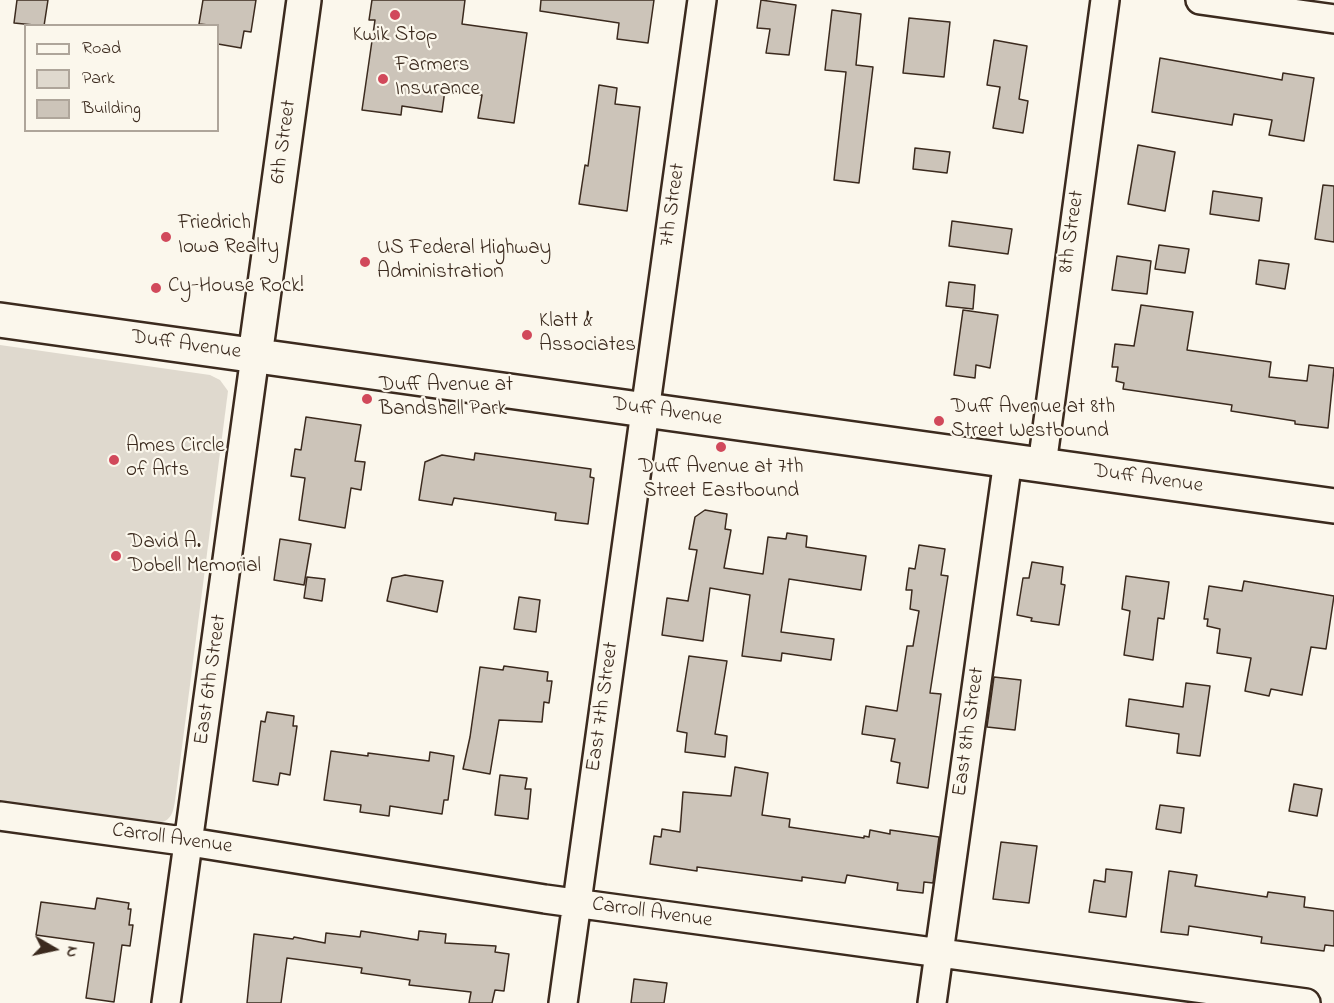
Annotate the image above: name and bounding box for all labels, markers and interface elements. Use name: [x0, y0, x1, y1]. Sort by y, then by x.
marker: Kwik Stop: [388, 8, 402, 22]
legend: [24, 24, 219, 132]
place label: Kwik Stop: [352, 24, 438, 50]
text: Road: [82, 36, 121, 62]
place label: Farmers Insurance: [395, 54, 480, 104]
text: Park: [82, 66, 115, 92]
marker: Farmers Insurance: [376, 72, 390, 86]
text: Building: [82, 96, 141, 122]
street label: 6th Street: [267, 98, 303, 186]
street label: 7th Street: [656, 162, 692, 248]
street label: 8th Street: [1055, 189, 1091, 275]
place label: Friedrich Iowa Realty: [178, 212, 279, 262]
marker: Friedrich Iowa Realty: [159, 230, 173, 244]
place label: US Federal Highway Administration: [377, 237, 551, 287]
marker: US Federal Highway Administration: [358, 255, 372, 269]
place label: Cy-House Rock!: [168, 275, 304, 301]
marker: Cy-House Rock!: [149, 281, 163, 295]
place label: Klatt & Associates: [539, 310, 636, 360]
street label: Duff Avenue: [130, 326, 242, 366]
marker: Klatt & Associates: [520, 328, 534, 342]
place label: Duff Avenue at Bandshell Park: [379, 374, 513, 424]
marker: Duff Avenue at Bandshell Park: [360, 392, 374, 406]
street label: Duff Avenue: [611, 393, 723, 433]
place label: Duff Avenue at 8th Street Westbound: [951, 396, 1115, 446]
marker: Duff Avenue at 8th Street Westbound: [932, 414, 946, 428]
place label: Ames Circle of Arts: [126, 435, 225, 485]
marker: Duff Avenue at 7th Street Eastbound: [714, 440, 728, 454]
marker: Ames Circle of Arts: [107, 453, 121, 467]
place label: Duff Avenue at 7th Street Eastbound: [638, 456, 804, 506]
street label: Duff Avenue: [1092, 460, 1204, 500]
place label: David A. Dobell Memorial: [128, 531, 261, 581]
marker: David A. Dobell Memorial: [109, 549, 123, 563]
street label: East 6th Street: [190, 613, 234, 747]
street label: East 7th Street: [582, 640, 626, 774]
street label: East 8th Street: [948, 666, 992, 798]
street label: Carroll Avenue: [110, 819, 234, 861]
street label: Carroll Avenue: [590, 893, 714, 935]
north arrow: [24, 919, 84, 979]
text: N: [59, 945, 84, 959]

